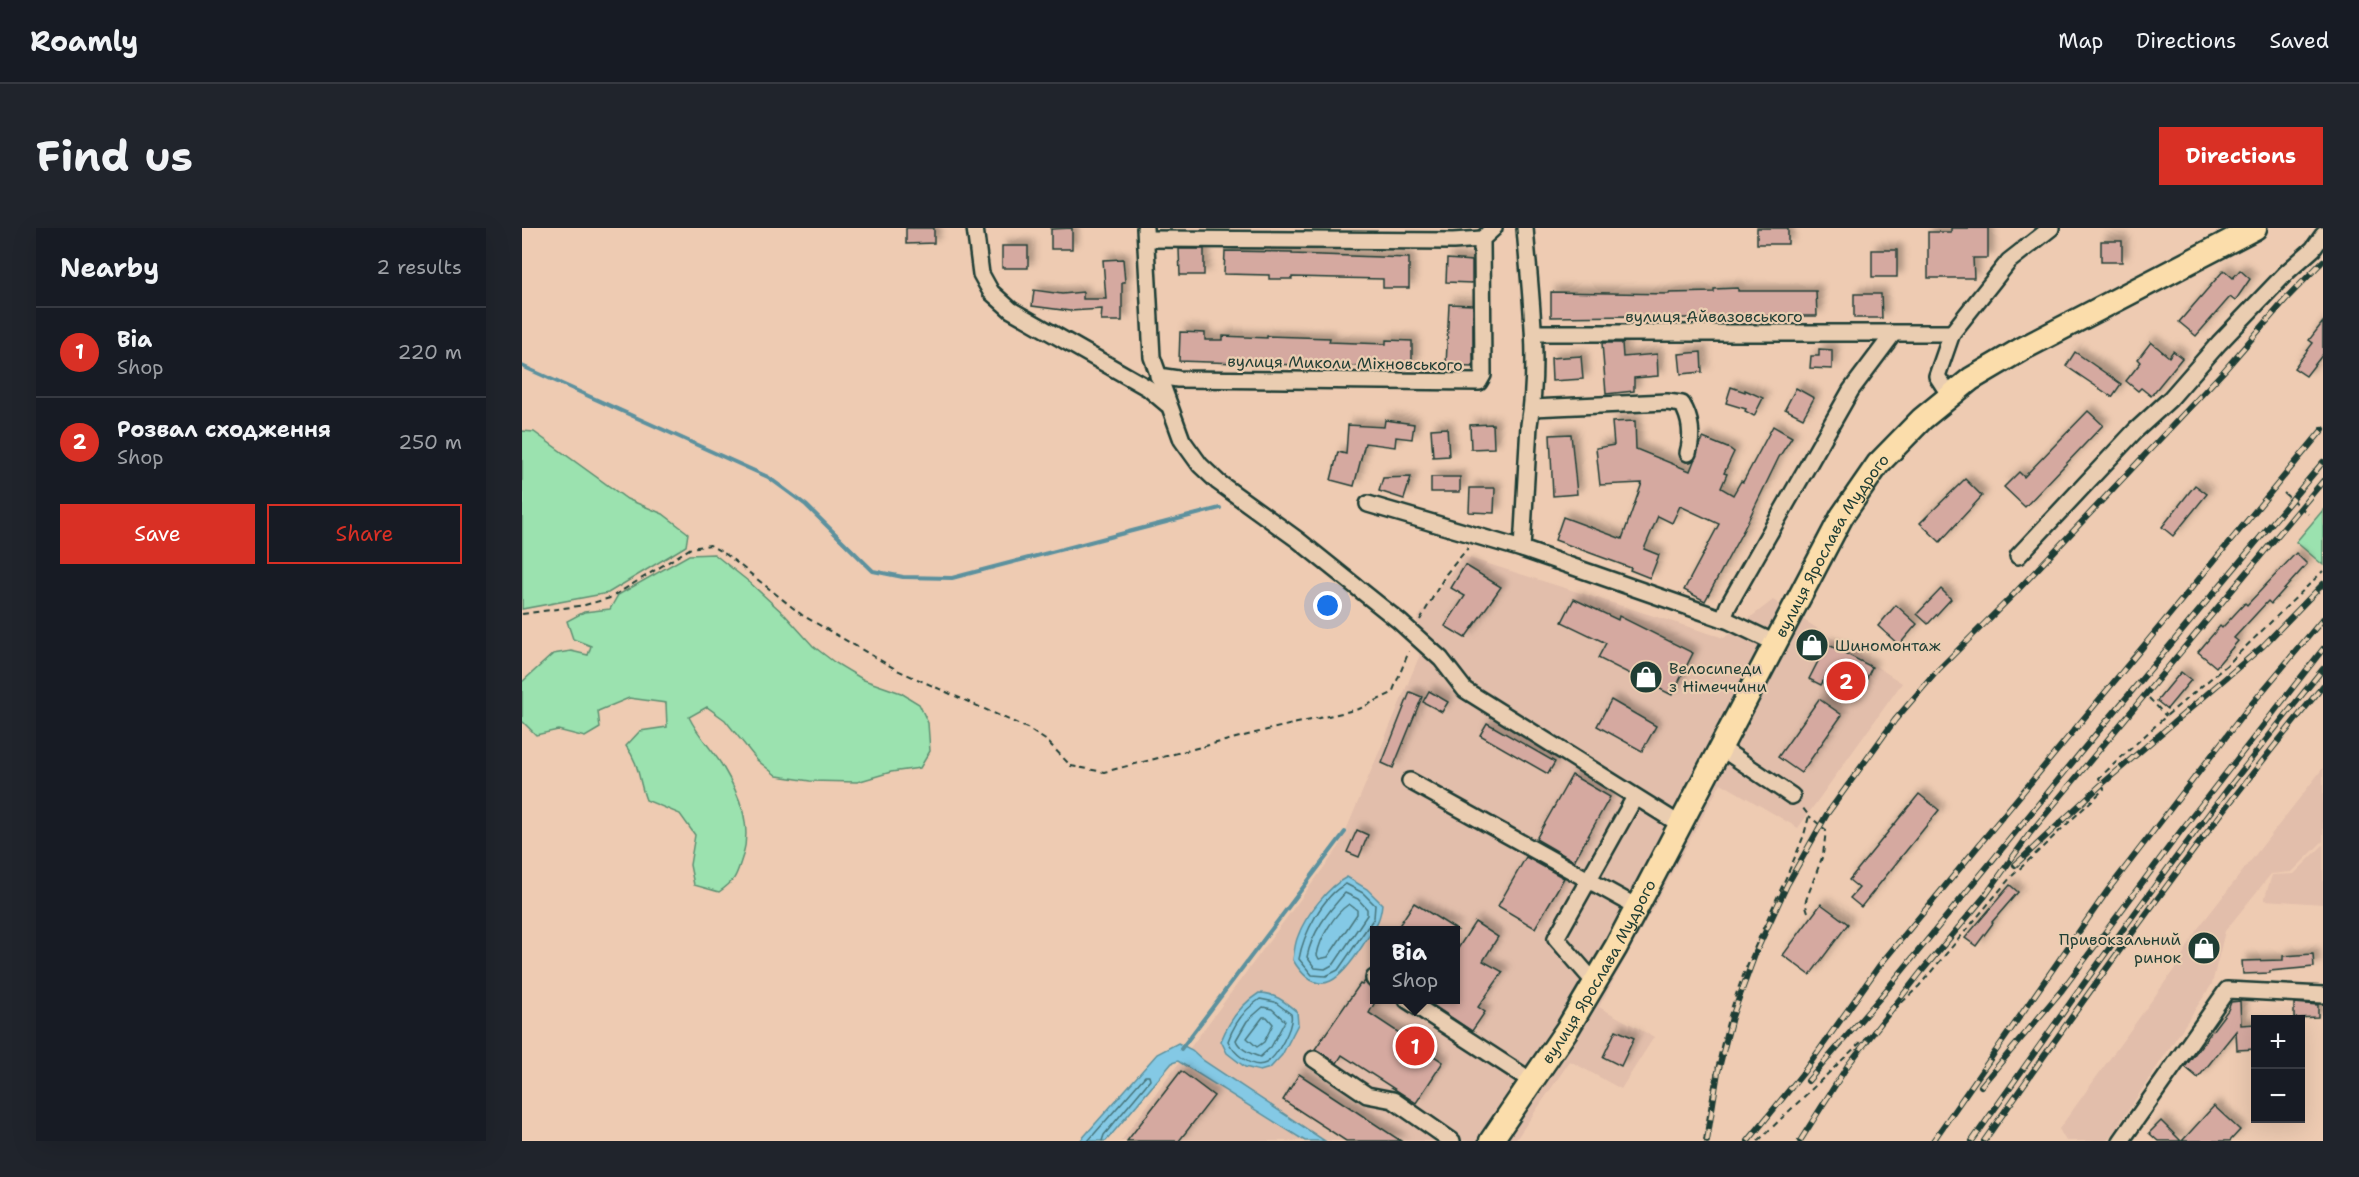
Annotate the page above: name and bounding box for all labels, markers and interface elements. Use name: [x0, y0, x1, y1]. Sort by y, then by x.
text: Roamly: [30, 22, 138, 60]
text: Map: [2058, 27, 2103, 55]
text: Directions: [2136, 27, 2236, 55]
text: Saved: [2269, 27, 2329, 55]
button: Directions: [2159, 127, 2323, 185]
text: Find us: [36, 128, 193, 184]
text: Nearby: [60, 250, 159, 285]
text: 2 results: [376, 254, 462, 280]
street label: вулиця Айвазовського: [1625, 306, 1803, 327]
text: Віа: [117, 325, 152, 354]
text: 1: [75, 339, 84, 365]
text: 220 m: [398, 339, 462, 365]
street label: вулиця Миколи Міхновського: [1227, 350, 1463, 376]
text: Shop: [117, 354, 164, 380]
text: Розвал сходження: [117, 415, 331, 444]
text: 2: [73, 429, 87, 455]
text: 250 m: [398, 429, 462, 455]
text: Shop: [117, 444, 164, 470]
street label: вулиця Ярослава Мудрого: [1770, 449, 1893, 641]
button: Save: [60, 504, 255, 564]
button: Share: [267, 504, 462, 564]
your location: [1313, 591, 1342, 620]
shop icon: Шиномонтаж: [1794, 627, 1830, 663]
place label: Шиномонтаж: [1835, 635, 1941, 656]
place label: Велосипеди з Німеччини: [1669, 658, 1767, 697]
pin: 2: [1826, 658, 1866, 704]
shop icon: Велосипеди з Німеччини: [1628, 659, 1664, 695]
street label: вулиця Ярослава Мудрого: [1536, 876, 1660, 1068]
popup: [1370, 926, 1460, 1004]
place label: Привокзальний ринок: [2059, 929, 2181, 968]
shop icon: Привокзальний ринок: [2186, 930, 2222, 966]
text: Віа: [1392, 938, 1427, 967]
text: Shop: [1392, 967, 1438, 993]
map controls: [2251, 1015, 2305, 1123]
button: +: [2251, 1015, 2305, 1069]
pin: 1: [1396, 1024, 1434, 1068]
button: −: [2251, 1069, 2305, 1123]

